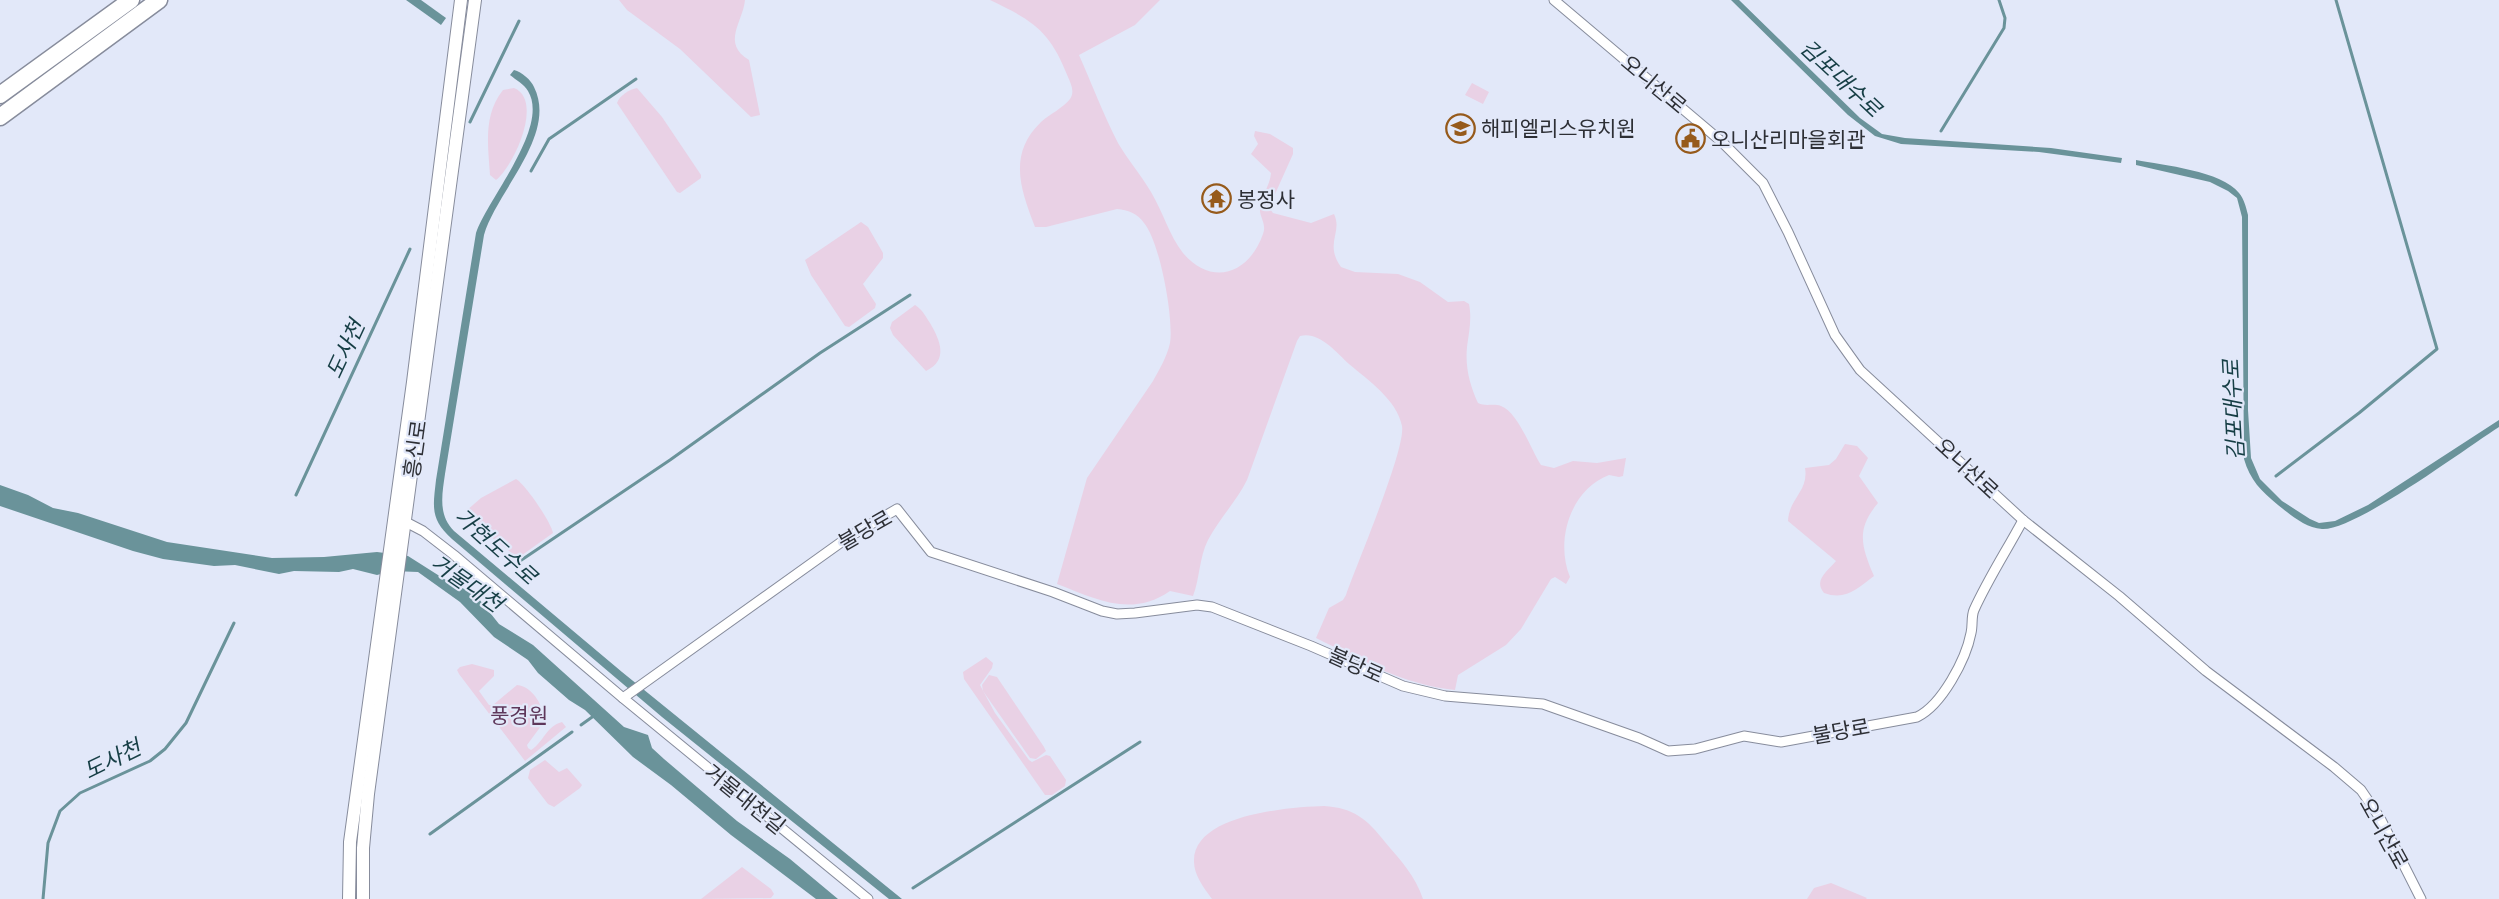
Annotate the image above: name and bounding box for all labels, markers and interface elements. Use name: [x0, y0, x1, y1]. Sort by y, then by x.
water label: 김포대수로: [1794, 33, 1889, 124]
street label: 오니산로: [1616, 49, 1692, 119]
school or university icon: 해피엘리스유치원: [1444, 112, 1476, 144]
place label: 해피엘리스유치원: [1481, 115, 1636, 142]
public building icon: 오니산리마을회관: [1674, 123, 1706, 155]
place label: 오니산리마을회관: [1711, 126, 1866, 153]
temple icon: 봉정사: [1200, 183, 1232, 215]
place label: 봉정사: [1237, 186, 1295, 213]
water label: 도사천: [319, 313, 372, 382]
water label: 김포대수로: [2216, 357, 2250, 461]
street label: 흥신로: [398, 418, 432, 480]
street label: 오니산로: [1930, 432, 2004, 504]
water label: 가현도수로: [449, 502, 544, 591]
street label: 불당로: [833, 504, 897, 556]
water label: 거물대천: [426, 548, 510, 619]
street label: 불당로: [1324, 641, 1388, 689]
park label: 풍경원: [490, 702, 548, 729]
street label: 불당로: [1810, 713, 1872, 749]
water label: 도사천: [79, 732, 148, 785]
street label: 거물대천길: [699, 758, 791, 840]
street label: 오니산로: [2353, 793, 2415, 873]

